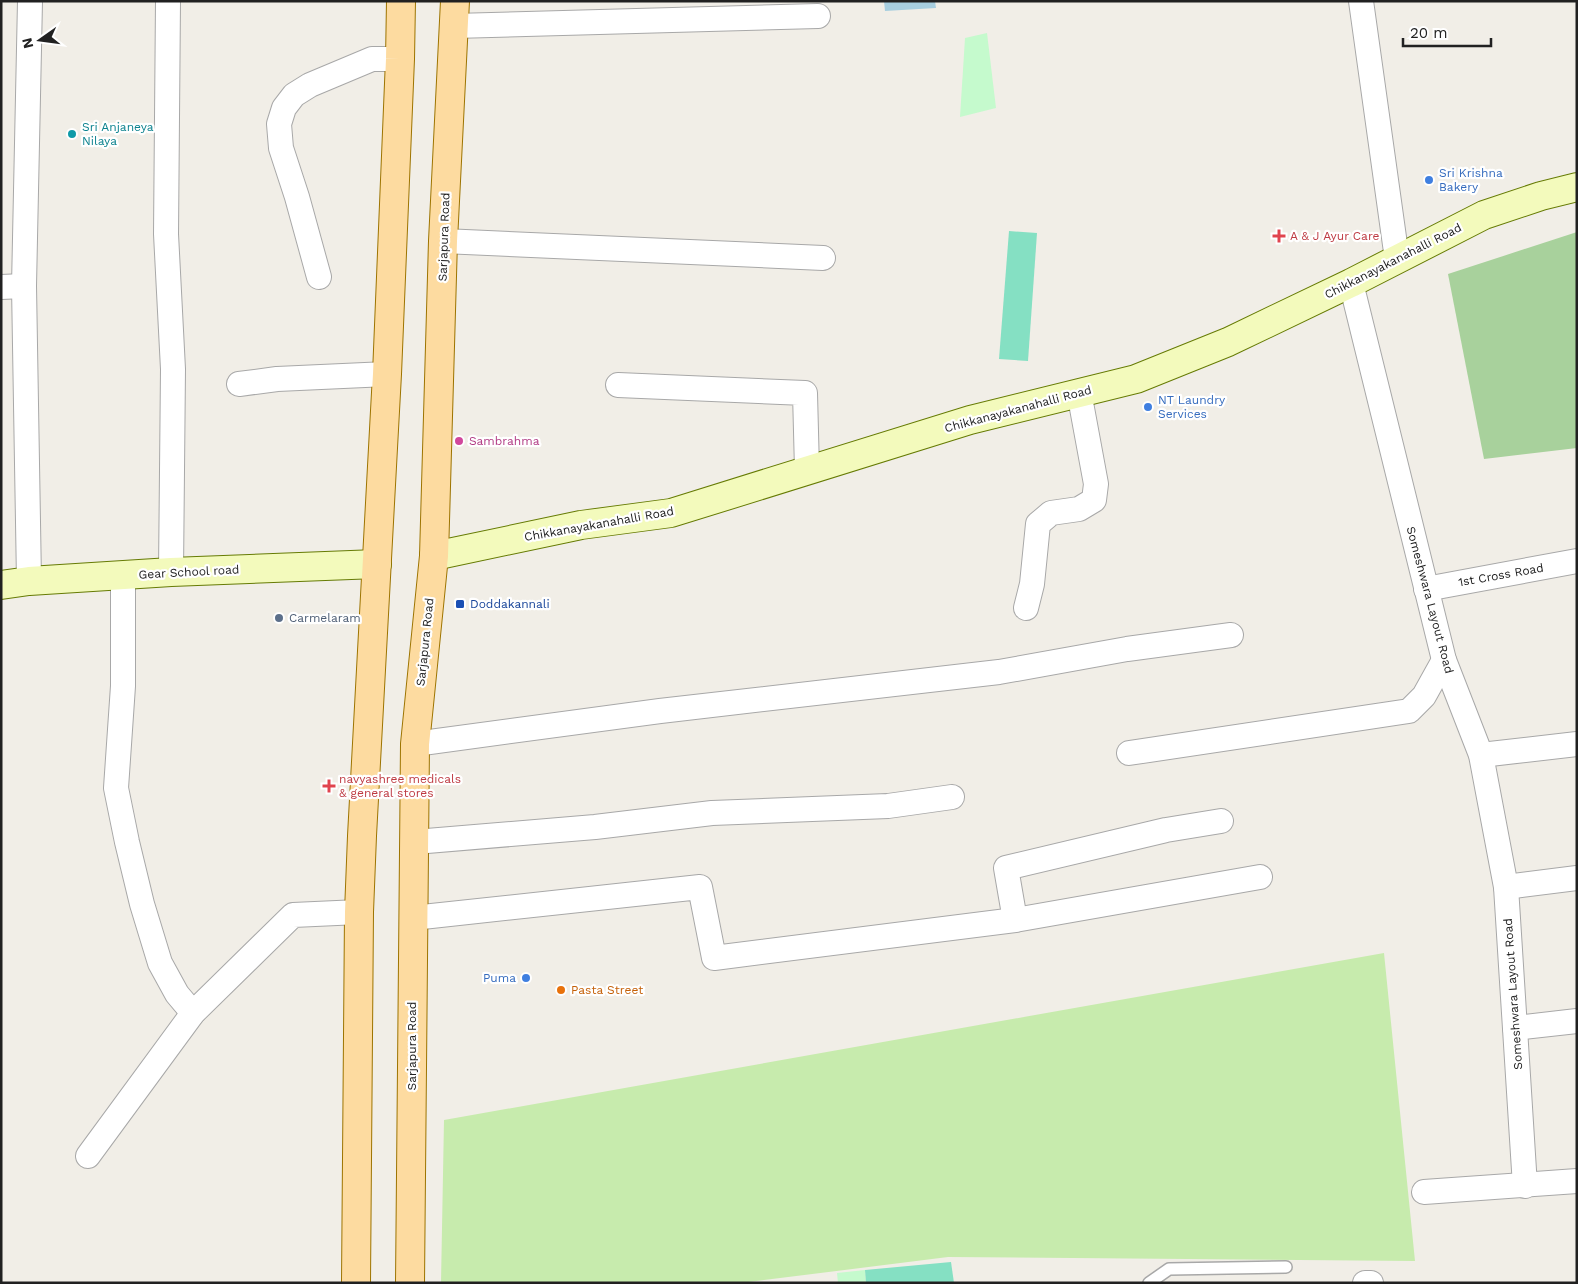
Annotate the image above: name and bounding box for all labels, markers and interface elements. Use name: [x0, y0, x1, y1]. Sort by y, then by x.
north arrow: [15, 15, 65, 65]
scale bar: [1403, 15, 1490, 47]
text: 20 m: [1410, 24, 1448, 42]
text: N: [18, 36, 36, 50]
place label: Sri Anjaneya Nilaya: [82, 120, 154, 148]
marker: Sri Anjaneya Nilaya: [66, 128, 78, 140]
place label: Sri Krishna Bakery: [1439, 166, 1503, 194]
marker: Sri Krishna Bakery: [1423, 174, 1435, 186]
street label: Sarjapura Road: [435, 192, 453, 282]
street label: Chikkanayakanahalli Road: [1322, 220, 1464, 302]
marker: A & J Ayur Care: [1272, 229, 1286, 243]
place label: A & J Ayur Care: [1290, 229, 1380, 243]
street label: Chikkanayakanahalli Road: [943, 383, 1093, 435]
place label: NT Laundry Services: [1158, 393, 1226, 421]
marker: NT Laundry Services: [1142, 401, 1154, 413]
place label: Sambrahma: [469, 434, 540, 448]
marker: Sambrahma: [453, 435, 465, 447]
street label: Chikkanayakanahalli Road: [523, 504, 675, 544]
street label: Someshwara Layout Road: [1404, 525, 1456, 675]
street label: 1st Cross Road: [1457, 561, 1545, 589]
street label: Gear School road: [138, 562, 240, 582]
street label: Sarjapura Road: [413, 597, 437, 687]
place label: Doddakannali: [470, 597, 550, 611]
marker: Doddakannali: [454, 598, 466, 610]
place label: Carmelaram: [289, 611, 361, 625]
marker: Carmelaram: [273, 612, 285, 624]
place label: navyashree medicals & general stores: [339, 772, 461, 800]
marker: navyashree medicals & general stores: [323, 780, 335, 792]
street label: Someshwara Layout Road: [1501, 918, 1525, 1070]
place label: Puma: [483, 971, 516, 985]
marker: Puma: [520, 972, 532, 984]
place label: Pasta Street: [571, 983, 643, 997]
marker: Pasta Street: [555, 984, 567, 996]
street label: Sarjapura Road: [405, 1002, 419, 1090]

